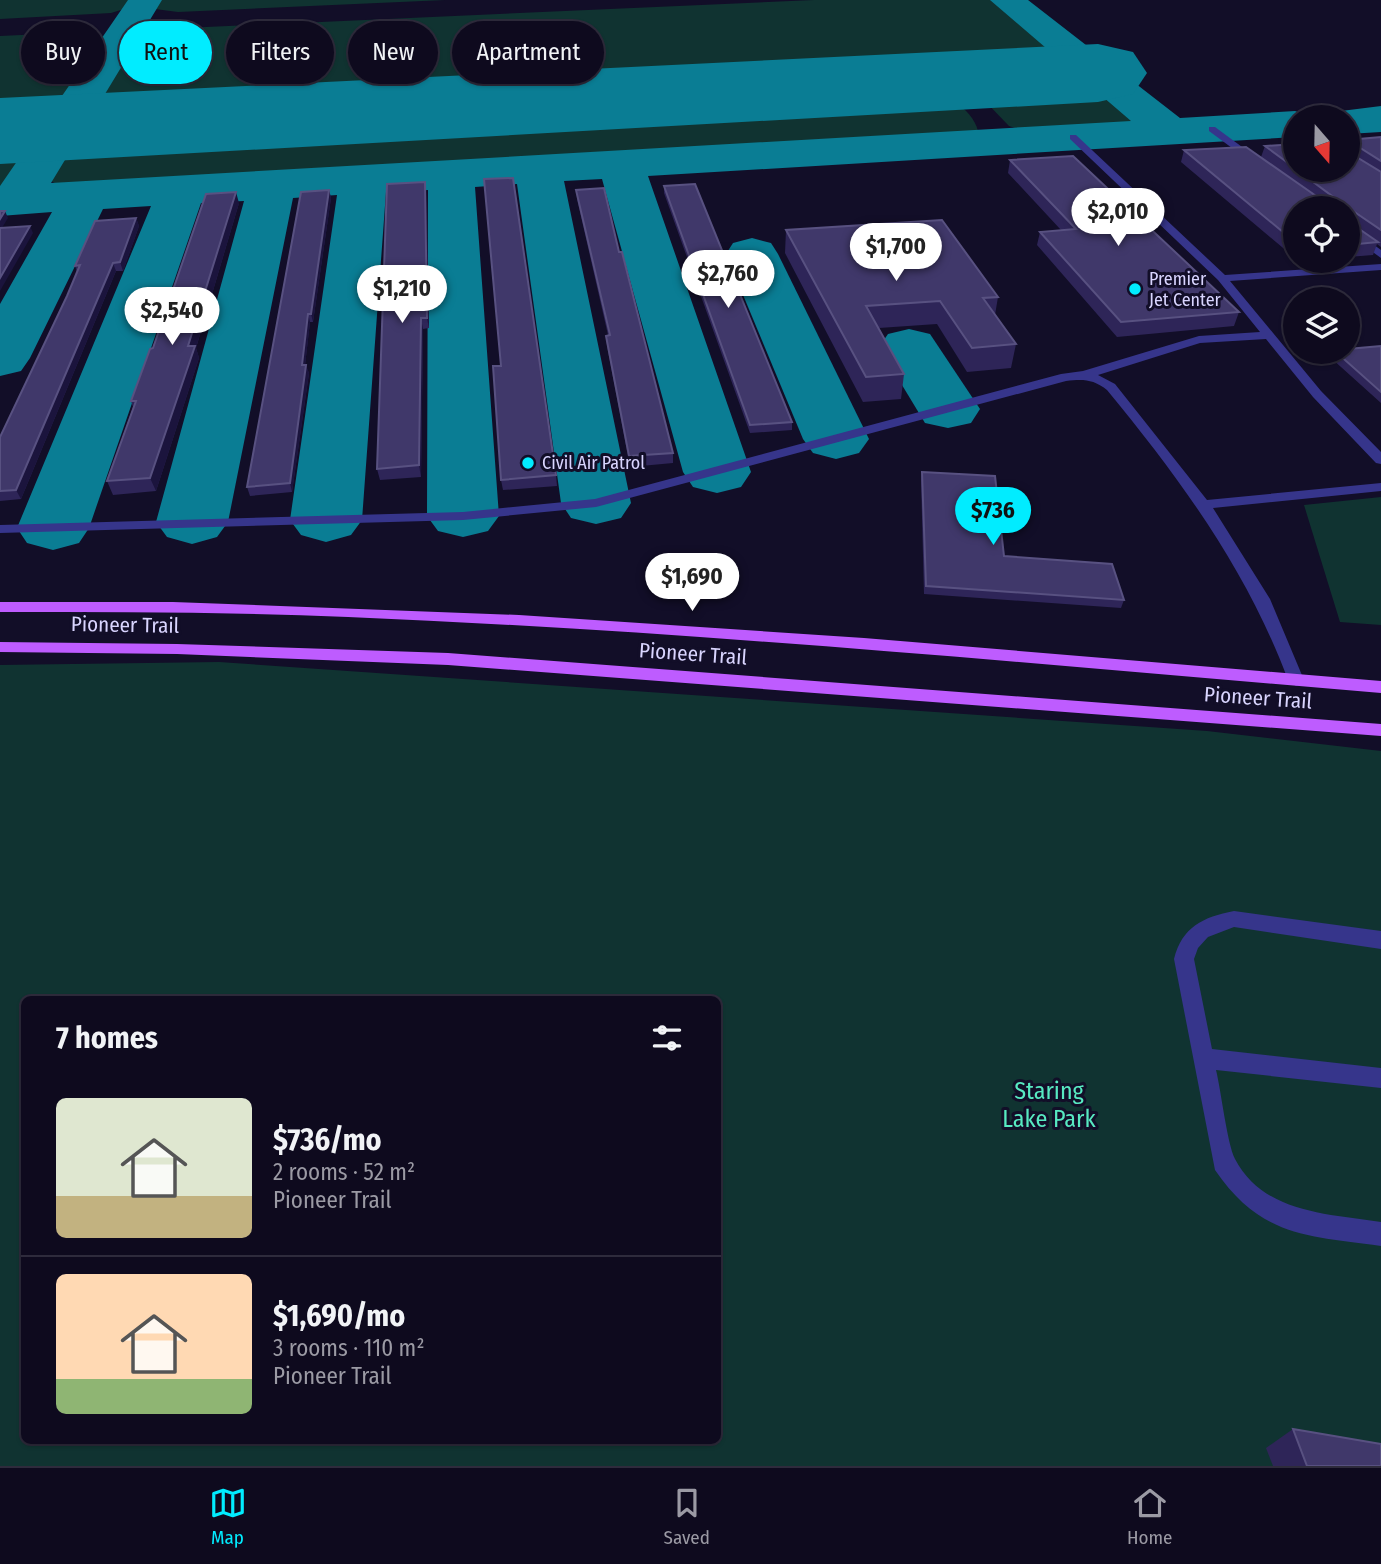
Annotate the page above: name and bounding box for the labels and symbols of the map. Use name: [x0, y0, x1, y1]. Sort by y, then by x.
north arrow: [1283, 105, 1360, 182]
pin: $2,010: [1061, 188, 1175, 248]
pin: $1,700: [839, 224, 953, 283]
pin: $2,760: [671, 250, 785, 310]
pin: $1,210: [345, 266, 459, 325]
place label: Premier Jet Center: [1149, 268, 1222, 311]
marker: Premier Jet Center: [1127, 281, 1143, 297]
pin: $2,540: [115, 288, 229, 347]
place label: Civil Air Patrol: [542, 452, 645, 474]
marker: Civil Air Patrol: [520, 455, 536, 471]
pin: $736: [952, 488, 1034, 547]
pin: $1,690: [635, 554, 749, 613]
street label: Pioneer Trail: [71, 611, 180, 639]
street label: Pioneer Trail: [638, 637, 748, 671]
street label: Pioneer Trail: [1203, 681, 1313, 715]
park label: Staring Lake Park: [1002, 1077, 1096, 1133]

